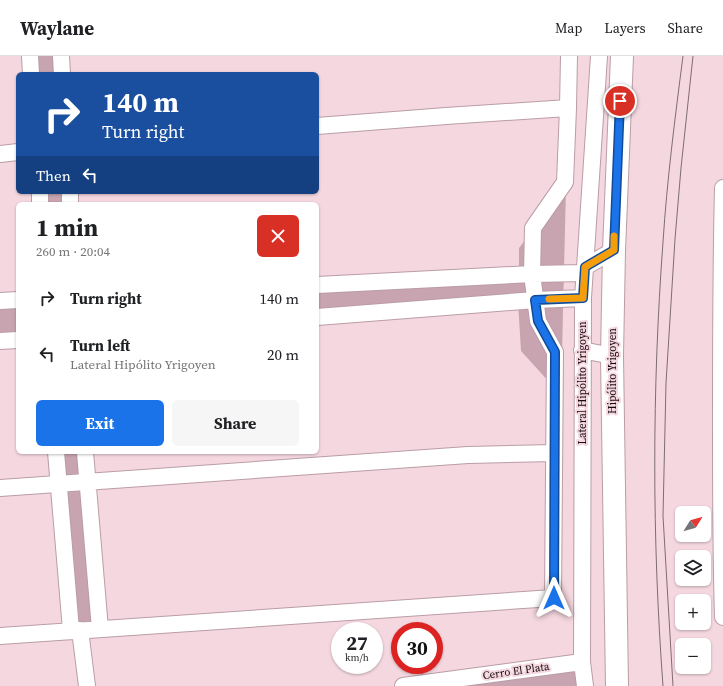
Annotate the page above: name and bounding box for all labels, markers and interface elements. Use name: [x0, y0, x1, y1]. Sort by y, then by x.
text: Waylane: [20, 15, 94, 41]
text: Map: [555, 18, 582, 38]
text: Layers: [604, 18, 646, 38]
text: Share: [668, 18, 703, 38]
text: 140 m: [102, 83, 179, 121]
pin: [603, 84, 637, 118]
icon: right: [36, 88, 88, 140]
icon: arrive: [609, 90, 631, 112]
text: Turn right: [102, 119, 184, 144]
icon: left: [79, 164, 101, 186]
text: Then: [36, 165, 71, 186]
text: 1 min: [36, 211, 98, 244]
button: close: [257, 215, 299, 257]
text: 260 m · 20:04: [36, 243, 110, 260]
icon: right: [36, 287, 58, 309]
text: Turn right: [70, 288, 142, 309]
text: 140 m: [259, 288, 299, 309]
street label: Lateral Hipólito Yrigoyen: [575, 321, 590, 445]
street label: Hipólito Yrigoyen: [605, 328, 620, 414]
text: Turn left: [70, 335, 130, 356]
icon: left: [36, 343, 58, 365]
text: 20 m: [267, 344, 299, 365]
text: Lateral Hipólito Yrigoyen: [70, 356, 216, 373]
button: Exit: [36, 400, 164, 446]
button: Share: [172, 400, 299, 446]
north arrow: [675, 506, 711, 542]
map controls: [675, 506, 711, 674]
button: layers: [675, 550, 711, 586]
position arrow: [533, 577, 575, 619]
button: +: [675, 594, 711, 630]
speed limit sign: 30: [391, 622, 443, 674]
text: 27: [346, 629, 368, 657]
button: −: [675, 638, 711, 674]
text: km/h: [345, 651, 369, 664]
street label: Cerro El Plata: [482, 659, 551, 683]

